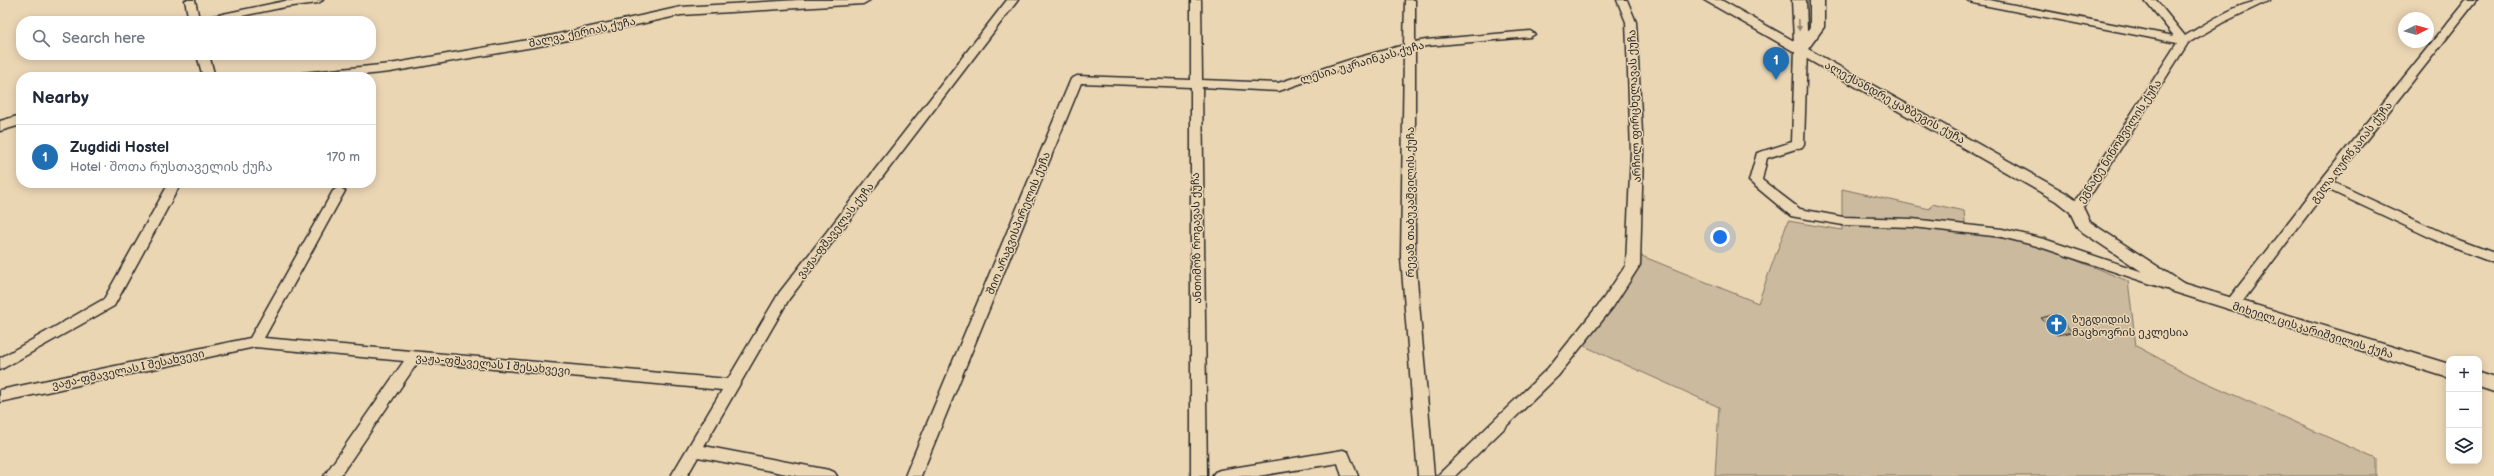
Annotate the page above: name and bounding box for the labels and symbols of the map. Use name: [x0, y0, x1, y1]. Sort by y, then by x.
north arrow: [2398, 12, 2434, 48]
street label: შალვა ქირიას ქუჩა: [527, 15, 637, 50]
one-way arrow: [1796, 19, 1803, 31]
street label: არჩილ ფირცხელავას ქუჩა: [1625, 29, 1644, 183]
street label: ლესია უკრაინკას ქუჩა: [1299, 39, 1426, 86]
pin: 1: [1763, 47, 1789, 80]
street label: ალექსანდრე ყაზბეგის ქუჩა: [1822, 58, 1967, 146]
street label: ეგნატე ნინოშვილის ქუჩა: [2075, 77, 2164, 205]
street label: გელა ღურწკაიას ქუჩა: [2308, 99, 2395, 206]
street label: რევაზ თაბუკაშვილის ქუჩა: [1404, 127, 1417, 277]
street label: შიო არაგვისპირელის ქუჩა: [984, 150, 1053, 296]
street label: ანთიმოზ როგავას ქუჩა: [1189, 172, 1204, 304]
street label: ვაჟა-ფშაველას ქუჩა: [794, 180, 877, 280]
your location: [1710, 227, 1730, 247]
street label: მიხეილ ცისკარიშვილის ქუჩა: [2231, 300, 2395, 361]
church icon: ზუგდიდის მაცხოვრის ეკლესია: [2043, 312, 2069, 338]
place label: ზუგდიდის მაცხოვრის ეკლესია: [2072, 313, 2188, 339]
street label: ვაჟა-ფშაველას I შესახვევი: [51, 347, 205, 392]
street label: ვაჟა-ფშაველას I შესახვევი: [415, 351, 571, 378]

